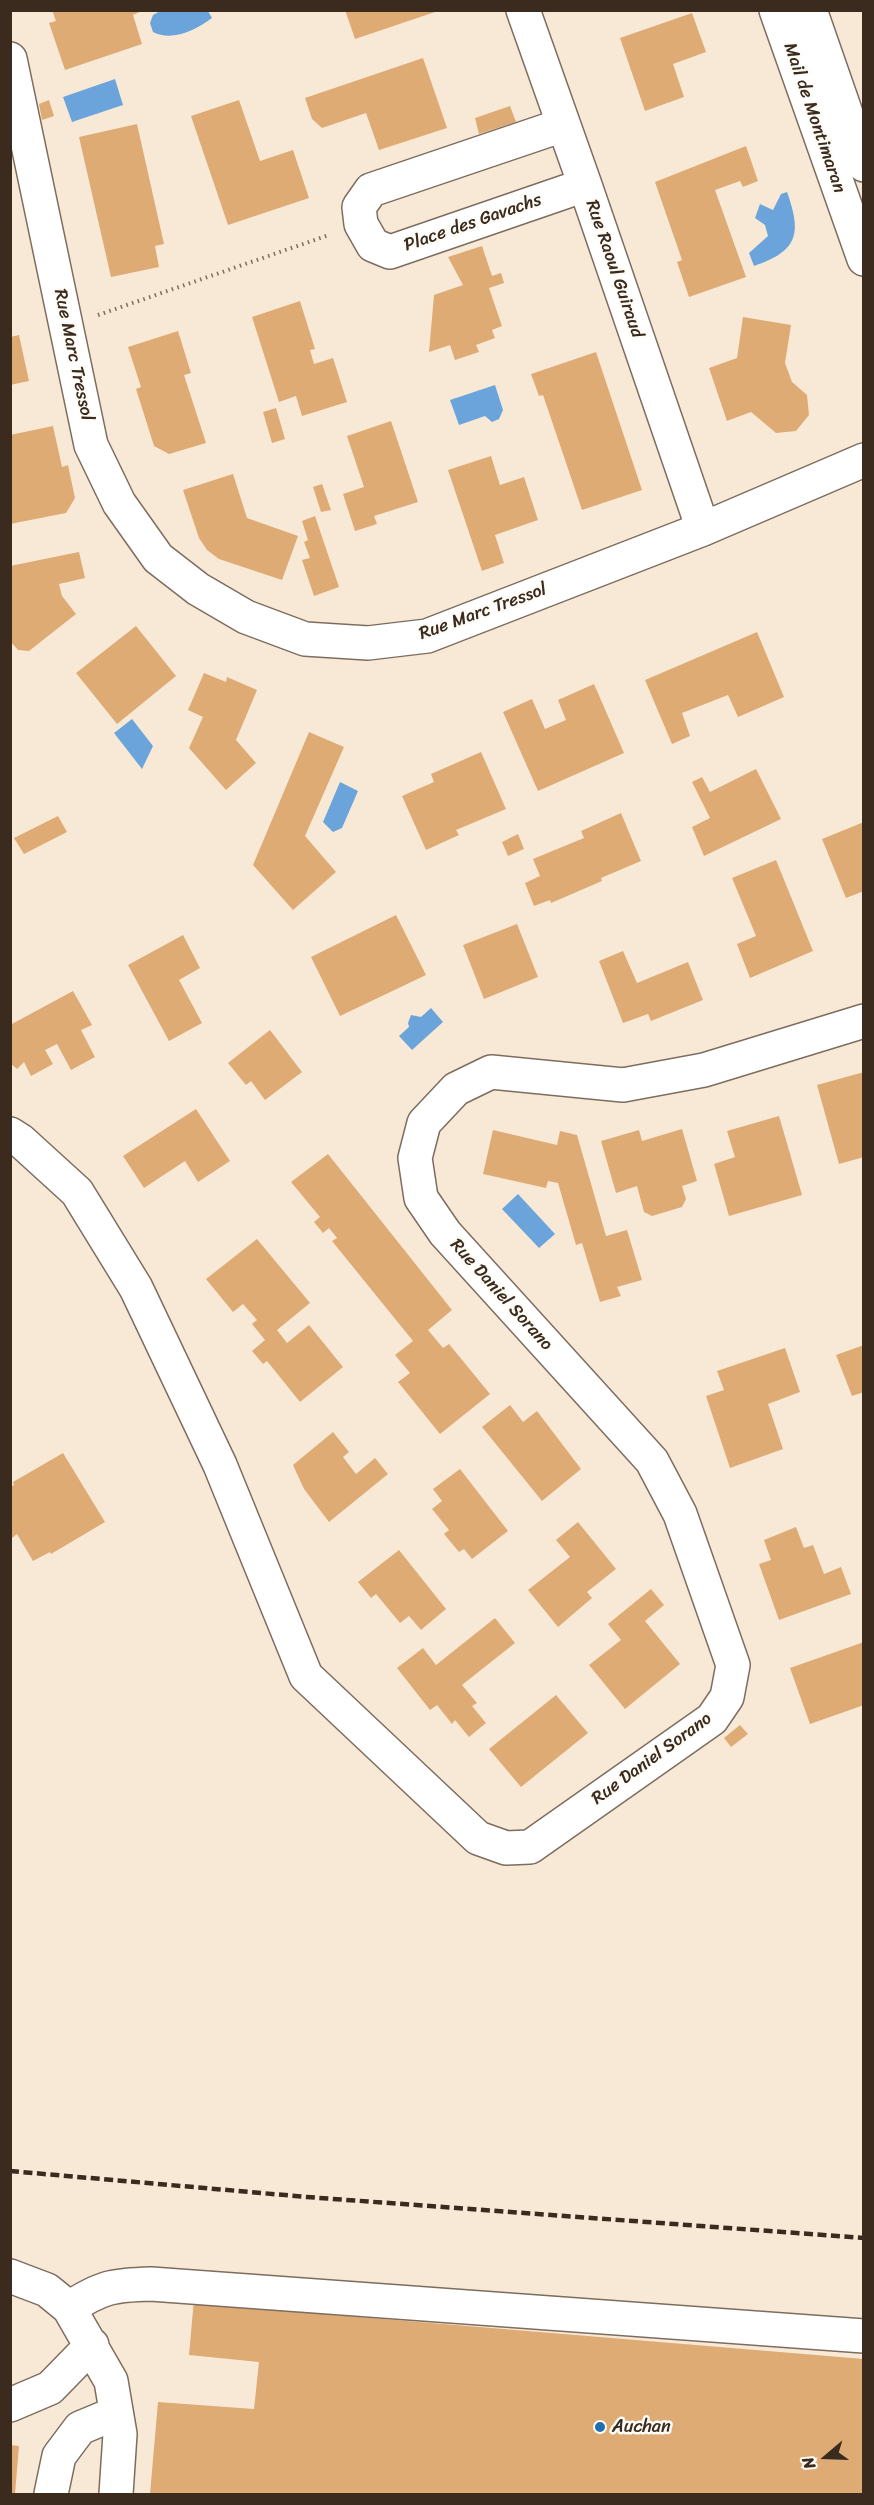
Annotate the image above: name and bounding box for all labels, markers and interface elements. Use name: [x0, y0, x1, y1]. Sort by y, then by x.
street label: Mail de Montimaran: [778, 40, 850, 196]
street label: Place des Gavachs: [401, 189, 545, 257]
street label: Rue Raoul Guiraud: [580, 197, 648, 341]
street label: Rue Marc Tressol: [48, 287, 98, 423]
street label: Rue Marc Tressol: [416, 579, 550, 645]
street label: Rue Daniel Sorano: [445, 1235, 557, 1355]
street label: Rue Daniel Sorano: [588, 1708, 716, 1810]
place label: Auchan: [612, 2416, 671, 2438]
marker: Auchan: [593, 2420, 607, 2434]
north arrow: [796, 2427, 856, 2487]
text: N: [793, 2453, 824, 2473]

